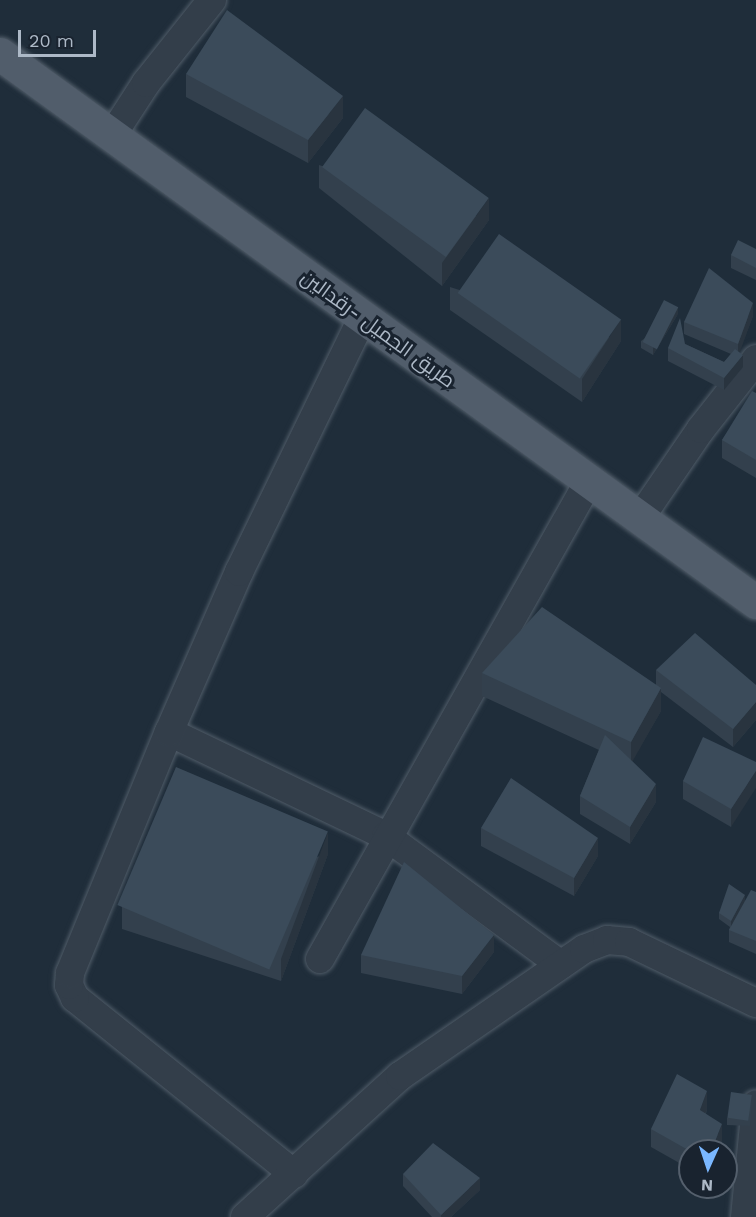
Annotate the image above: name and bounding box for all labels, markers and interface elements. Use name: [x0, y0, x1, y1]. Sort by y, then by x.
scale bar: [21, 18, 99, 56]
text: 20 m: [29, 30, 74, 51]
street label: طريق الجميل -رقدالين: [296, 265, 460, 393]
north arrow: [678, 1139, 738, 1199]
text: N: [701, 1176, 714, 1195]

